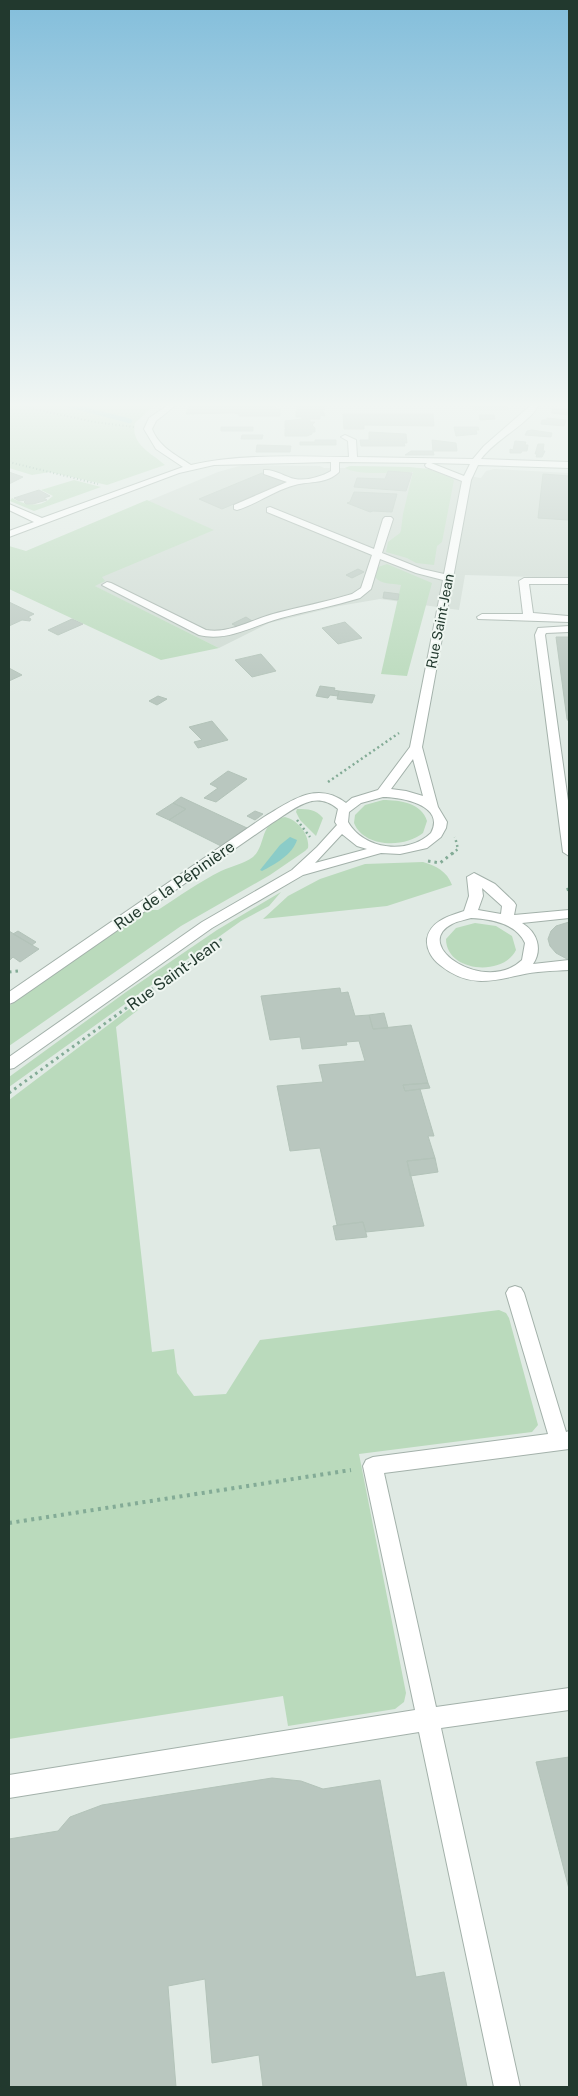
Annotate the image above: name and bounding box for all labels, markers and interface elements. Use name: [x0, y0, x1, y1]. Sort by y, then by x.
street label: Rue Saint-Jean: [423, 572, 457, 670]
street label: Rue de la Pépinière: [110, 837, 238, 934]
street label: Rue Saint-Jean: [123, 934, 223, 1014]

